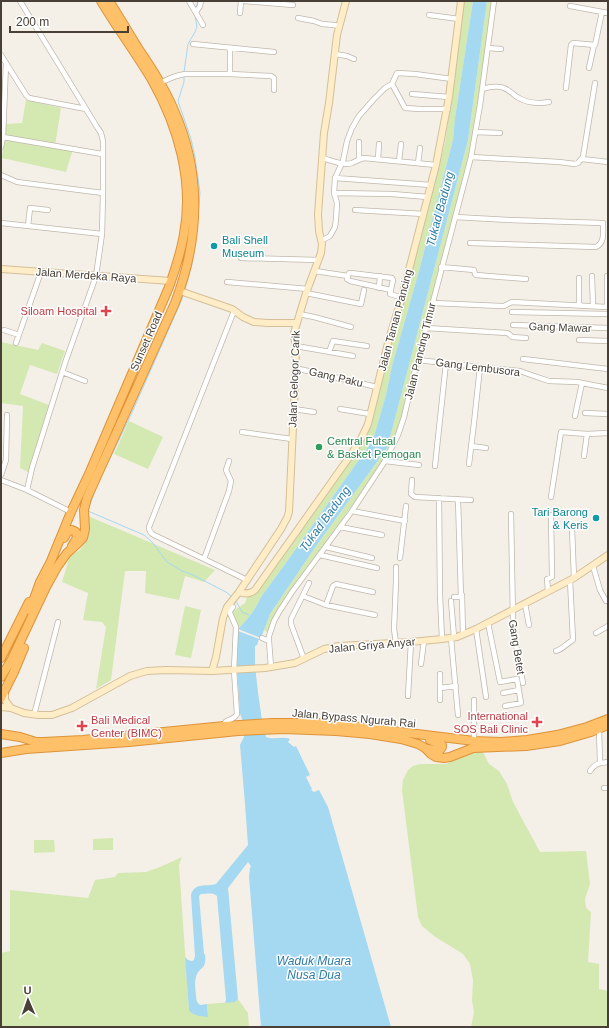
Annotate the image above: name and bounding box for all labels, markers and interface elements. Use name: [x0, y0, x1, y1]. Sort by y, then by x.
scale bar: [10, 8, 128, 34]
text: 200 m: [16, 15, 49, 29]
water label: Tukad Badung: [423, 170, 457, 248]
place label: Bali Shell Museum: [222, 234, 268, 259]
marker: Bali Shell Museum: [209, 241, 219, 251]
street label: Jalan Merdeka Raya: [35, 265, 138, 285]
street label: Jalan Taman Pancing: [376, 268, 414, 372]
street label: Jalan Pancing Timur: [402, 301, 438, 401]
place label: Siloam Hospital: [21, 305, 97, 317]
marker: Siloam Hospital: [100, 305, 112, 317]
street label: Sunset Road: [128, 310, 164, 372]
street label: Gang Mawar: [528, 320, 592, 334]
street label: Jalan Gelogor Carik: [286, 330, 302, 428]
street label: Gang Lembusora: [435, 356, 522, 378]
street label: Gang Paku: [308, 365, 364, 389]
place label: Central Futsal & Basket Pemogan: [327, 435, 421, 460]
marker: Central Futsal & Basket Pemogan: [314, 442, 324, 452]
water label: Tukad Badung: [297, 483, 354, 554]
place label: Tari Barong & Keris: [532, 506, 588, 531]
marker: Tari Barong & Keris: [591, 513, 601, 523]
street label: Gang Betet: [507, 619, 527, 675]
street label: Jalan Griya Anyar: [328, 635, 416, 655]
street label: Jalan Bypass Ngurah Rai: [292, 707, 416, 729]
place label: International SOS Bali Clinic: [453, 710, 528, 735]
place label: Bali Medical Center (BIMC): [91, 714, 162, 739]
marker: International SOS Bali Clinic: [531, 716, 543, 728]
marker: Bali Medical Center (BIMC): [76, 720, 88, 732]
water label: Waduk Muara Nusa Dua: [277, 954, 352, 982]
north arrow: [8, 980, 48, 1020]
text: U: [23, 984, 32, 996]

